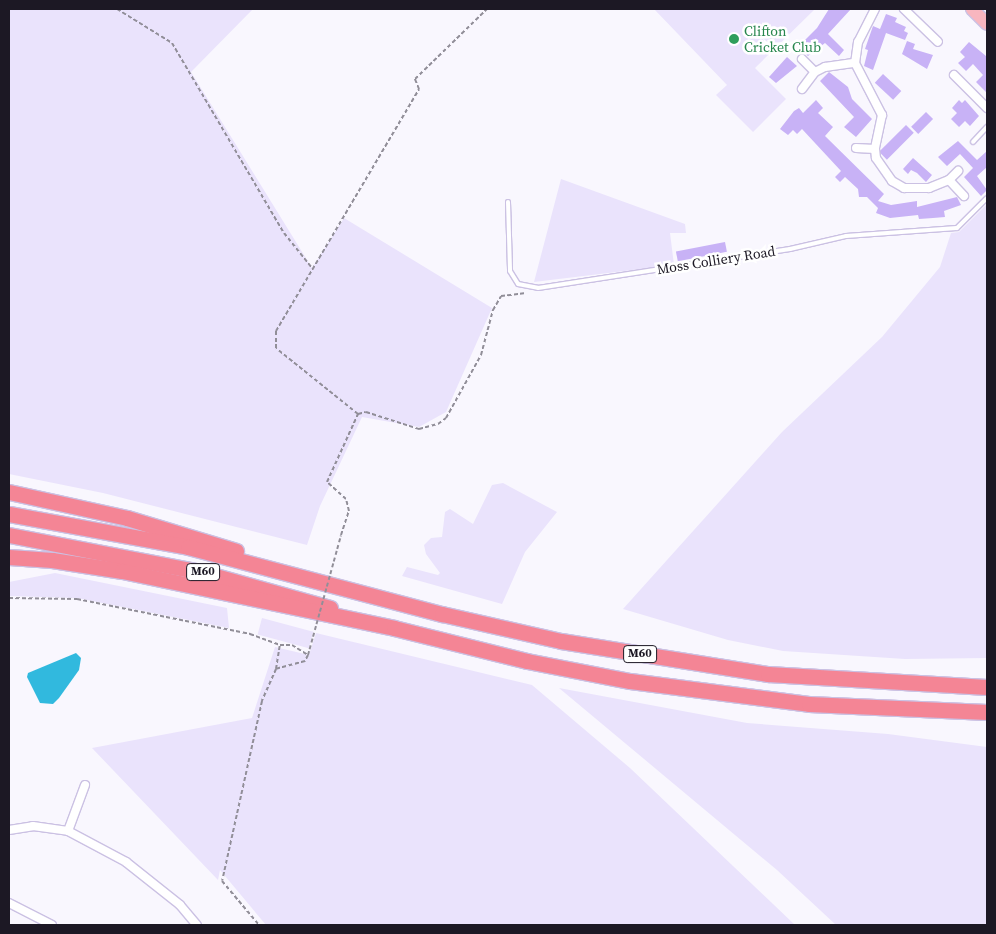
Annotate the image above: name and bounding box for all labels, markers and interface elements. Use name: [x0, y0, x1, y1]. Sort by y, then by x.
place label: Clifton Cricket Club: [744, 23, 821, 56]
marker: Clifton Cricket Club: [728, 33, 740, 45]
street label: Moss Colliery Road: [656, 242, 776, 278]
road number: M60: [186, 562, 220, 582]
road number: M60: [622, 644, 658, 664]

